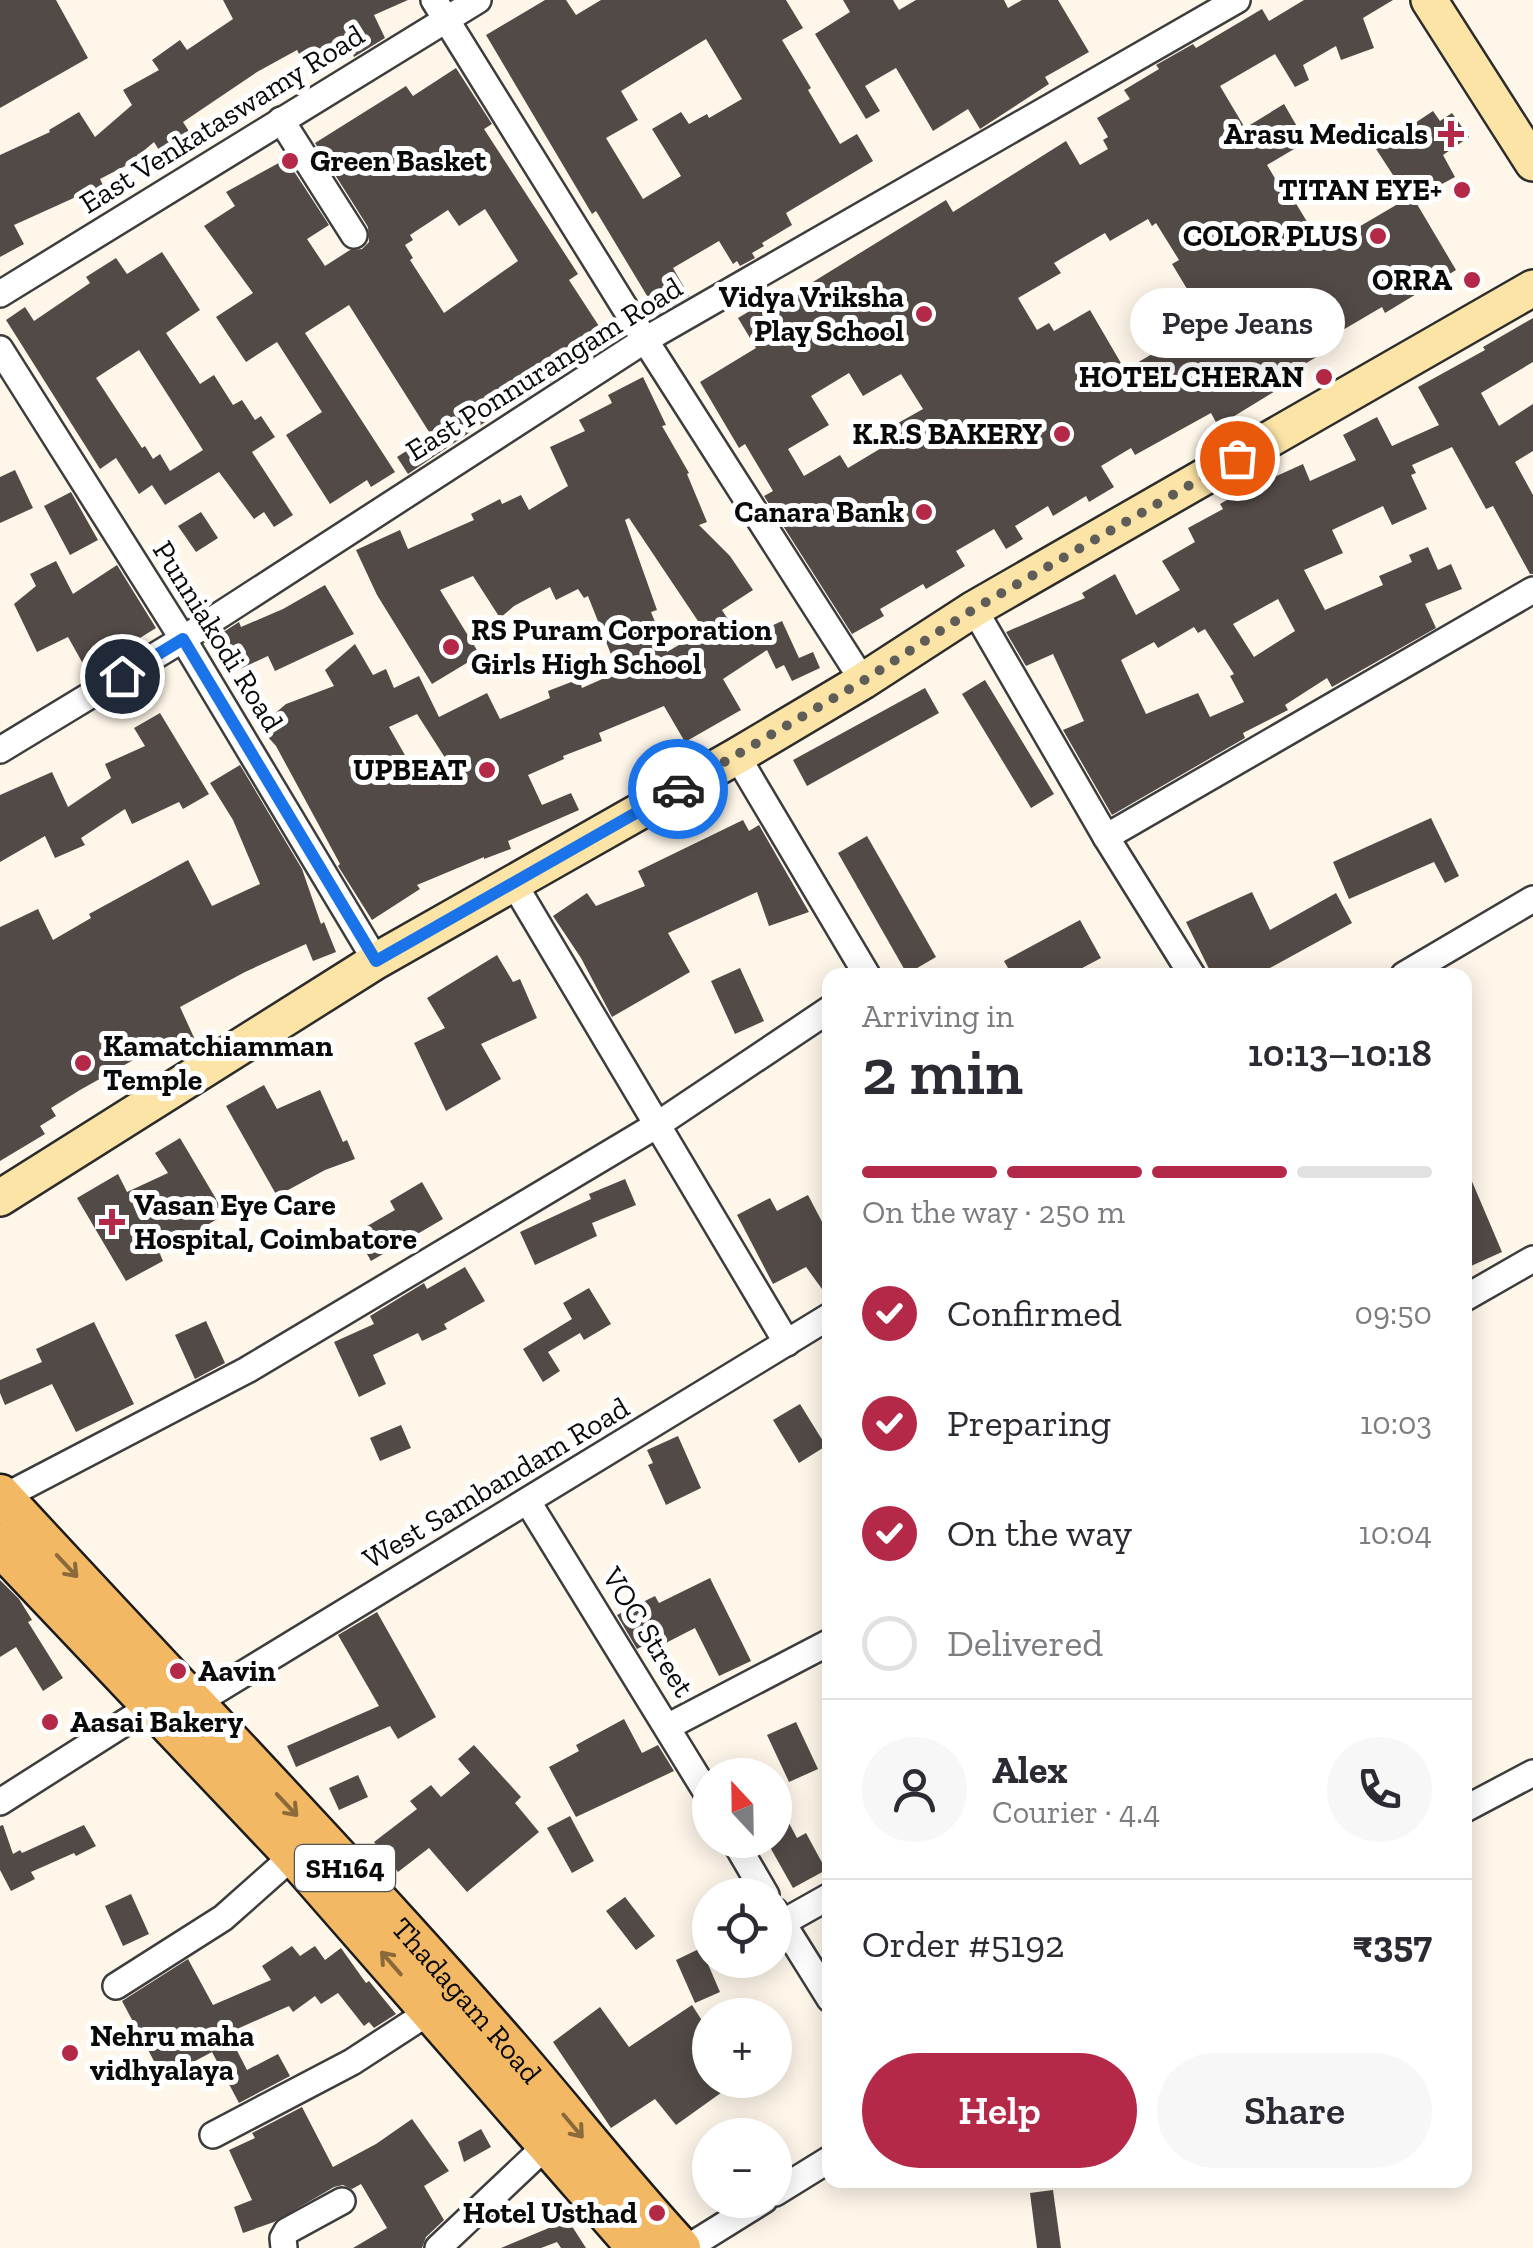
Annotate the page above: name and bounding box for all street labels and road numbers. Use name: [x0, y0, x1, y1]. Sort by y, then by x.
street label: East Venkataswamy Road: [73, 16, 371, 221]
street label: East Ponnurangam Road: [399, 269, 689, 469]
street label: Punniakodi Road: [145, 534, 291, 738]
street label: West Sambandam Road: [356, 1389, 636, 1577]
street label: VOC Street: [594, 1560, 702, 1703]
road number: SH164: [295, 1845, 395, 1891]
street label: Thadagam Road: [384, 1910, 550, 2091]

